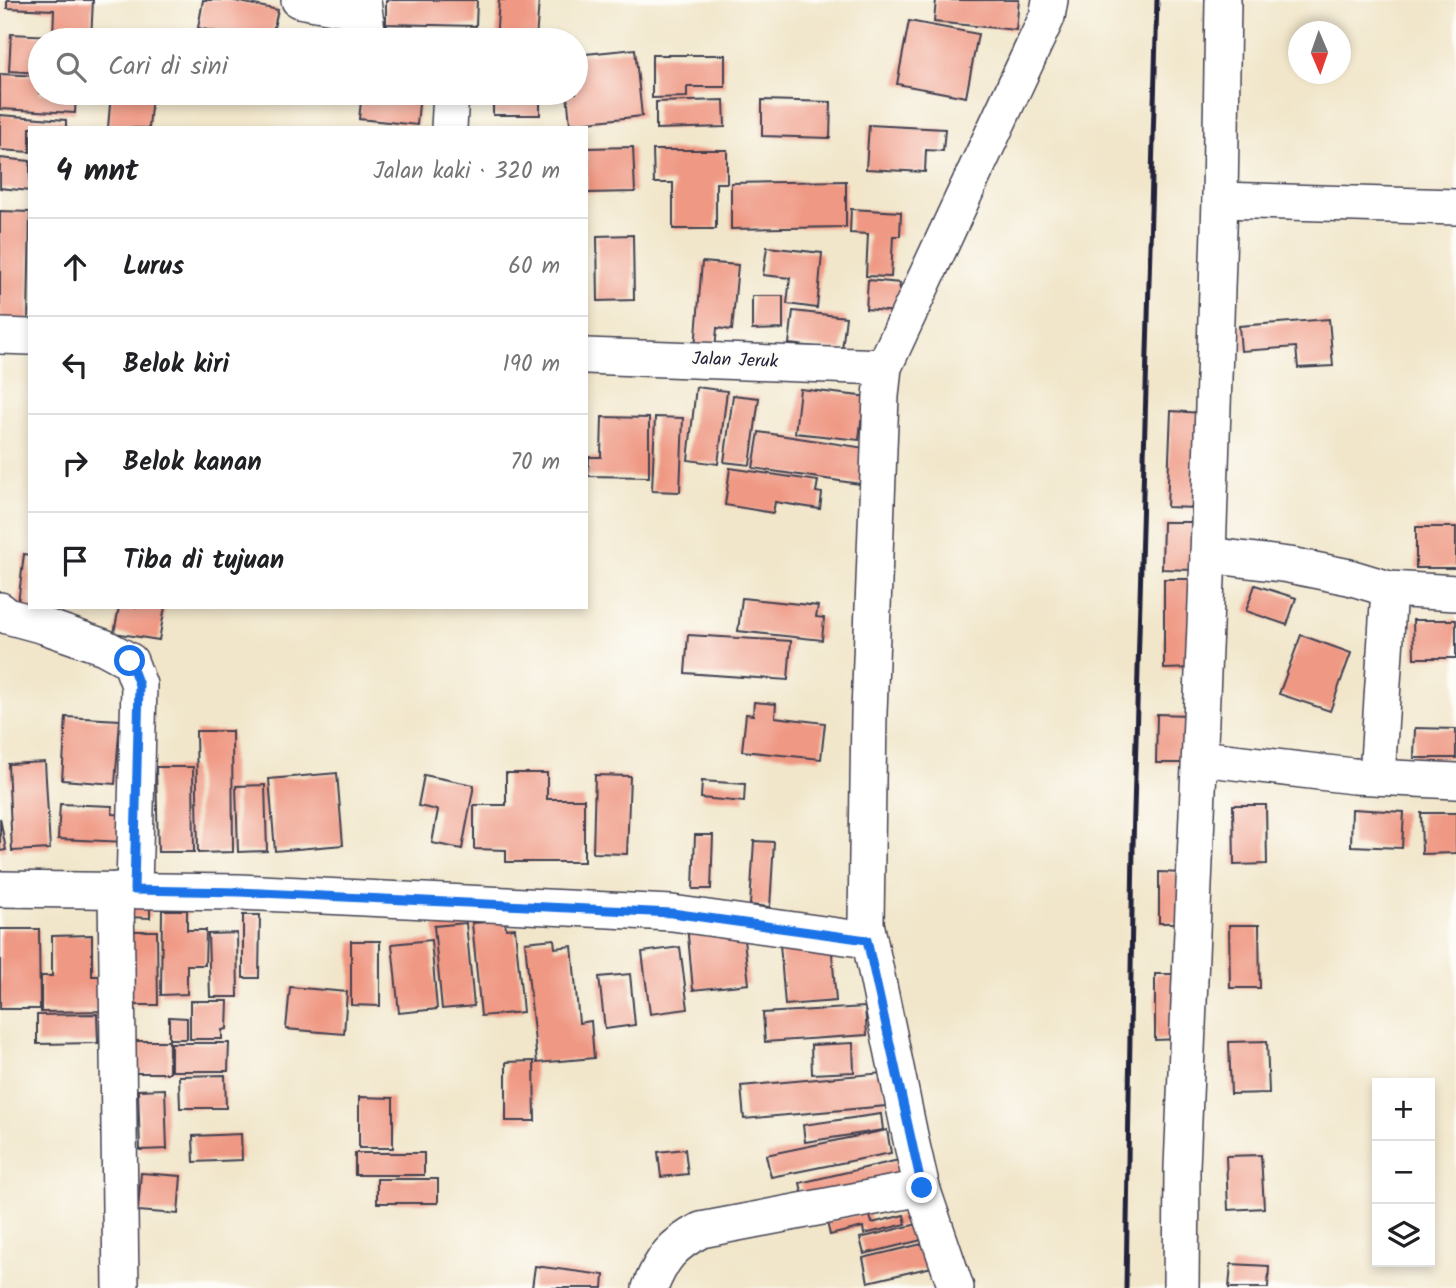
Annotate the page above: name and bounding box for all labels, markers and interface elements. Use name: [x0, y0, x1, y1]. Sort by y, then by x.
north arrow: [1288, 21, 1351, 84]
search box: [28, 28, 588, 105]
text: Cari di sini: [108, 46, 228, 88]
icon: search: [52, 48, 90, 86]
text: 4 mnt: [56, 148, 139, 196]
text: Jalan kaki · 320 m: [373, 154, 560, 190]
text: Lurus: [123, 246, 184, 288]
icon: ahead: [56, 248, 94, 286]
text: 60 m: [508, 249, 560, 285]
text: Belok kiri: [123, 344, 229, 386]
street label: Jalan Jeruk: [691, 345, 779, 377]
icon: left: [56, 346, 94, 384]
text: 190 m: [503, 347, 560, 383]
text: Belok kanan: [123, 442, 262, 484]
icon: right: [56, 444, 94, 482]
text: 70 m: [510, 445, 560, 481]
text: Tiba di tujuan: [123, 540, 284, 582]
icon: arrive: [56, 542, 94, 580]
route start: [114, 645, 145, 676]
map controls: [1372, 1078, 1435, 1267]
button: +: [1372, 1078, 1435, 1141]
button: −: [1372, 1141, 1435, 1204]
route end: [906, 1172, 937, 1203]
button: layers: [1372, 1204, 1435, 1267]

